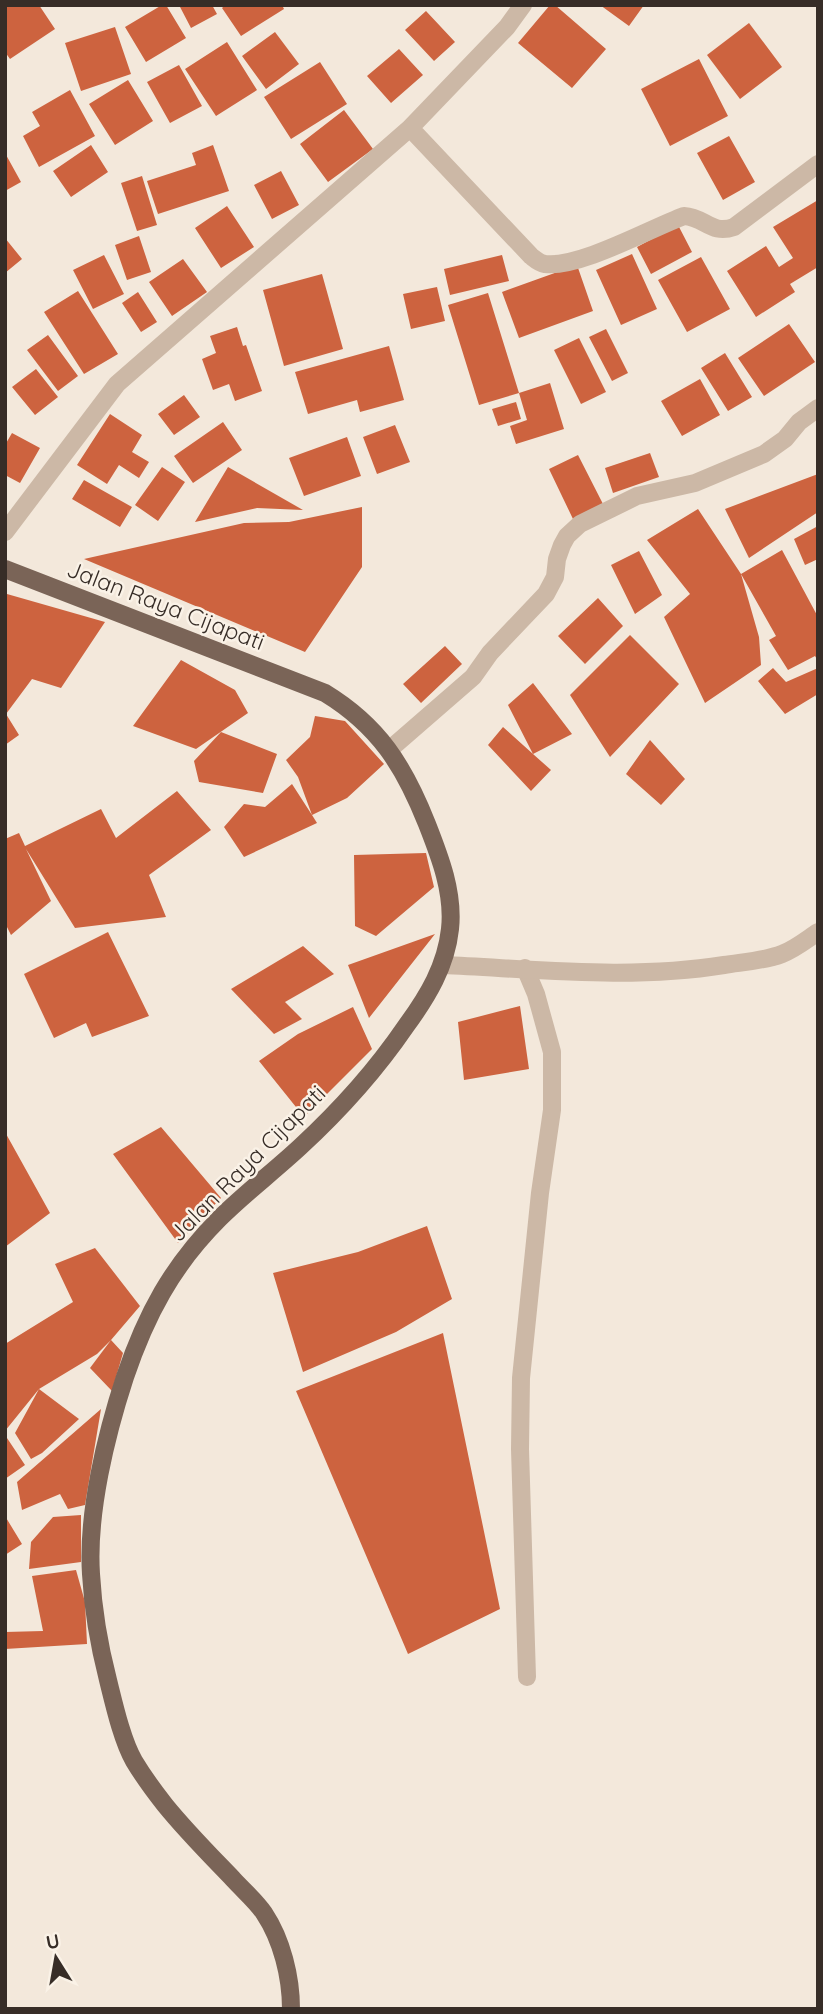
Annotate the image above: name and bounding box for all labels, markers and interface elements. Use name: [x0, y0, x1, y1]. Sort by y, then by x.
street label: Jalan Raya Cijapati: [63, 554, 269, 656]
street label: Jalan Raya Cijapati: [163, 1079, 331, 1247]
north arrow: [21, 1923, 91, 1993]
text: U: [44, 1928, 62, 1954]

